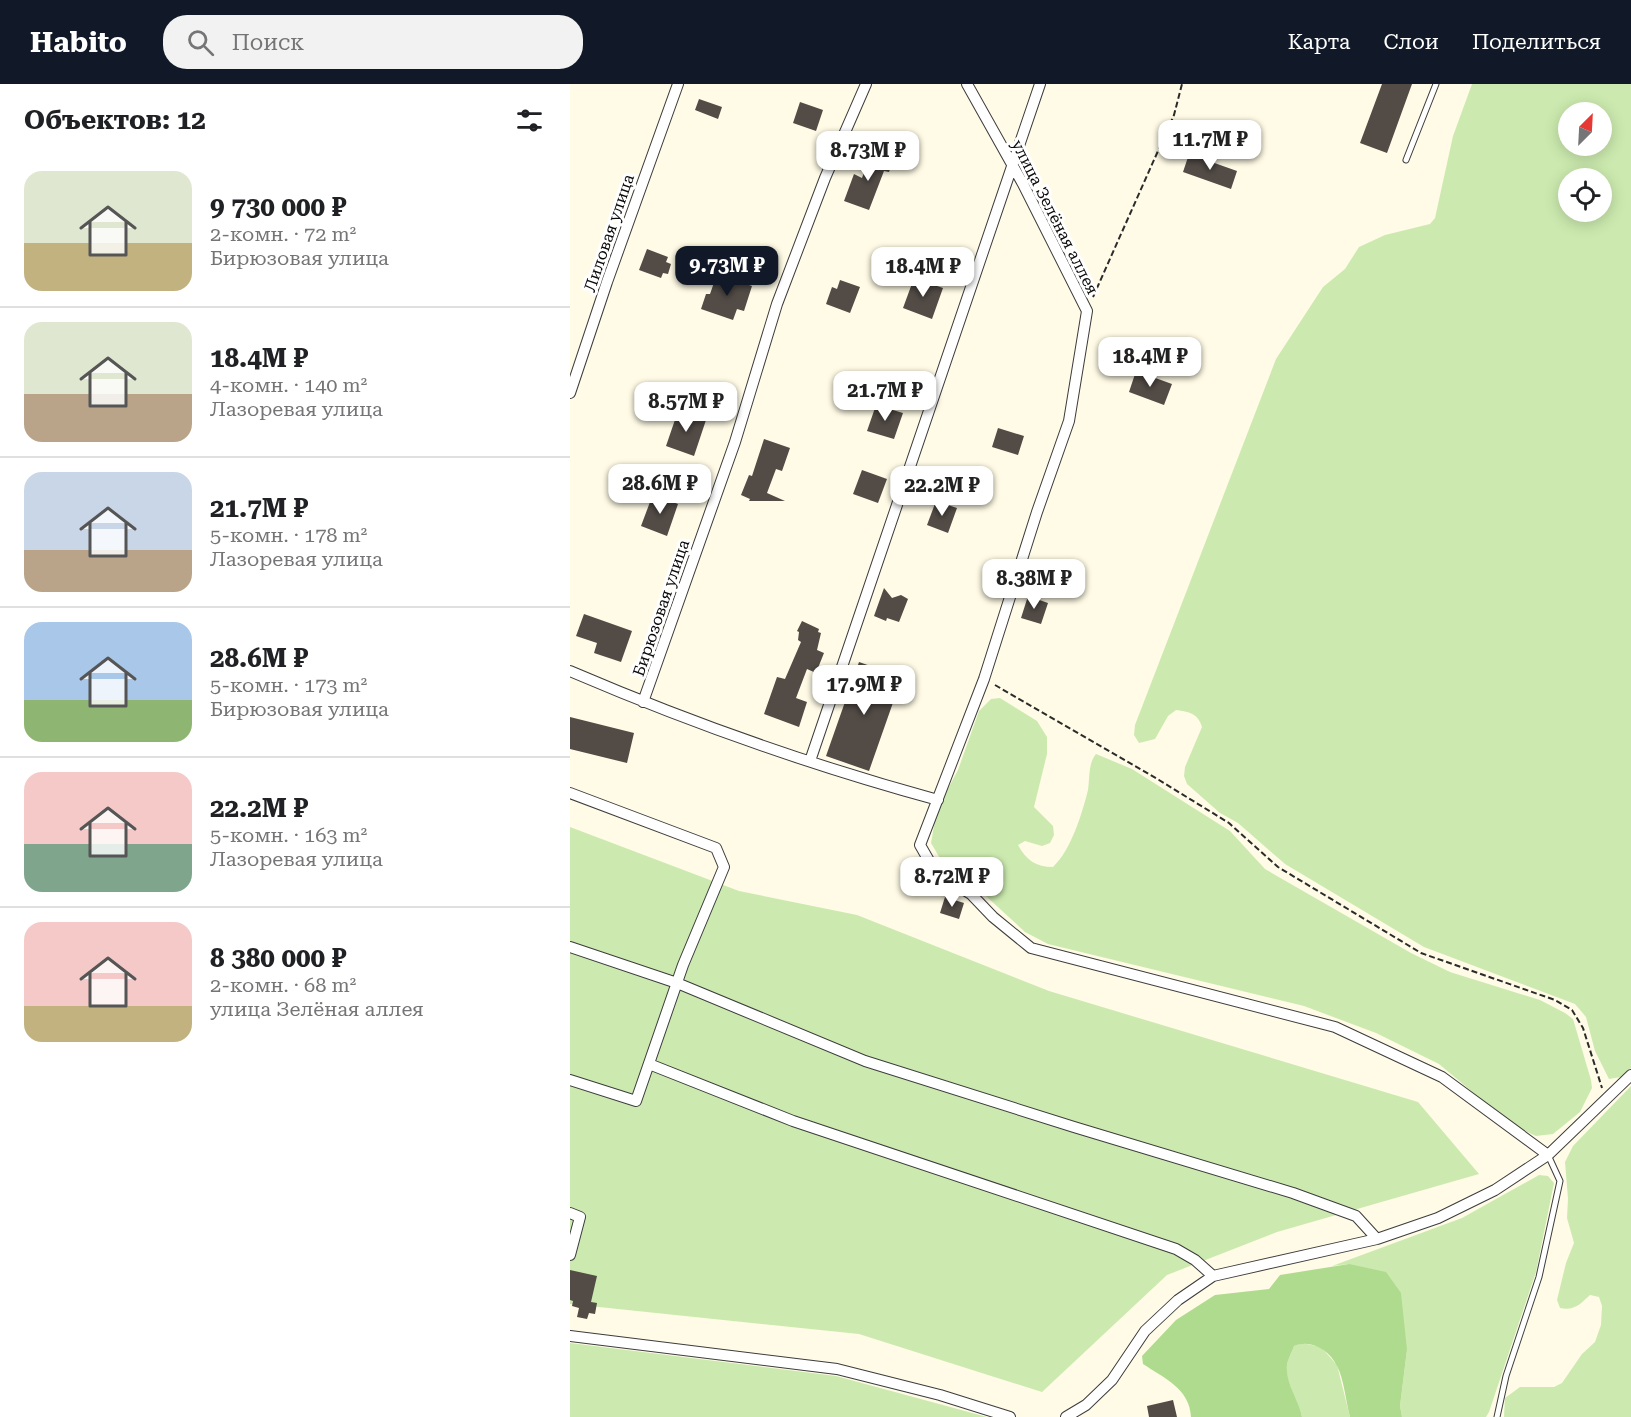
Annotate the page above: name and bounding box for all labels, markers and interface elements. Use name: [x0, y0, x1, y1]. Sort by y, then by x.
search box: [163, 15, 583, 69]
text: Habito: [30, 26, 127, 59]
icon: search: [184, 26, 217, 59]
text: Поиск: [232, 30, 304, 55]
text: Карта: [1288, 30, 1351, 54]
text: Слои: [1384, 30, 1439, 54]
text: Поделиться: [1472, 30, 1601, 54]
north arrow: [1558, 102, 1612, 156]
map controls: [1558, 102, 1612, 222]
icon: filters: [513, 104, 546, 137]
text: Объектов: 12: [24, 105, 206, 135]
pin: 11.7M ₽: [1155, 120, 1265, 171]
text: 11.7M ₽: [1172, 127, 1248, 151]
pin: 8.73M ₽: [813, 131, 923, 182]
street label: улица Зелёная аллея: [1008, 136, 1102, 298]
text: 8.73M ₽: [830, 138, 906, 162]
button: locate: [1558, 168, 1612, 222]
street label: Лиловая улица: [580, 171, 638, 294]
text: 9 730 000 ₽: [210, 192, 346, 222]
icon: home: [72, 195, 144, 267]
text: 2-комн. · 72 m²: [210, 222, 356, 246]
text: Бирюзовая улица: [210, 246, 389, 270]
pin: 9.73M ₽: [672, 246, 782, 297]
pin: 18.4M ₽: [868, 247, 978, 298]
text: 9.73M ₽: [689, 253, 765, 277]
text: 18.4M ₽: [885, 254, 961, 278]
pin: 18.4M ₽: [1095, 337, 1205, 388]
text: 18.4M ₽: [210, 343, 308, 373]
text: 18.4M ₽: [1112, 344, 1188, 368]
icon: home: [72, 346, 144, 418]
pin: 21.7M ₽: [830, 371, 940, 422]
text: 4-комн. · 140 m²: [210, 373, 367, 397]
text: 21.7M ₽: [847, 378, 923, 402]
pin: 8.57M ₽: [631, 382, 741, 433]
text: 8.57M ₽: [648, 389, 724, 413]
text: Лазоревая улица: [210, 397, 383, 421]
pin: 28.6M ₽: [605, 464, 715, 515]
pin: 22.2M ₽: [887, 466, 997, 517]
text: 28.6M ₽: [622, 471, 698, 495]
text: 22.2M ₽: [904, 473, 980, 497]
text: 21.7M ₽: [210, 493, 308, 523]
icon: home: [72, 496, 144, 568]
text: 5-комн. · 178 m²: [210, 523, 367, 547]
street label: Бирюзовая улица: [629, 537, 693, 679]
text: Лазоревая улица: [210, 547, 383, 571]
pin: 8.38M ₽: [979, 559, 1089, 610]
text: 8.38M ₽: [996, 566, 1072, 590]
text: 28.6M ₽: [210, 643, 308, 673]
icon: home: [72, 646, 144, 718]
pin: 17.9M ₽: [809, 665, 919, 716]
text: 17.9M ₽: [826, 672, 902, 696]
text: 5-комн. · 173 m²: [210, 673, 367, 697]
text: Бирюзовая улица: [210, 697, 389, 721]
text: 22.2M ₽: [210, 793, 308, 823]
icon: home: [72, 796, 144, 868]
text: 5-комн. · 163 m²: [210, 823, 367, 847]
text: Лазоревая улица: [210, 847, 383, 871]
pin: 8.72M ₽: [897, 857, 1007, 908]
text: 8.72M ₽: [914, 864, 990, 888]
text: 8 380 000 ₽: [210, 943, 346, 973]
icon: home: [72, 946, 144, 1018]
text: 2-комн. · 68 m²: [210, 973, 356, 997]
text: улица Зелёная аллея: [210, 997, 424, 1021]

